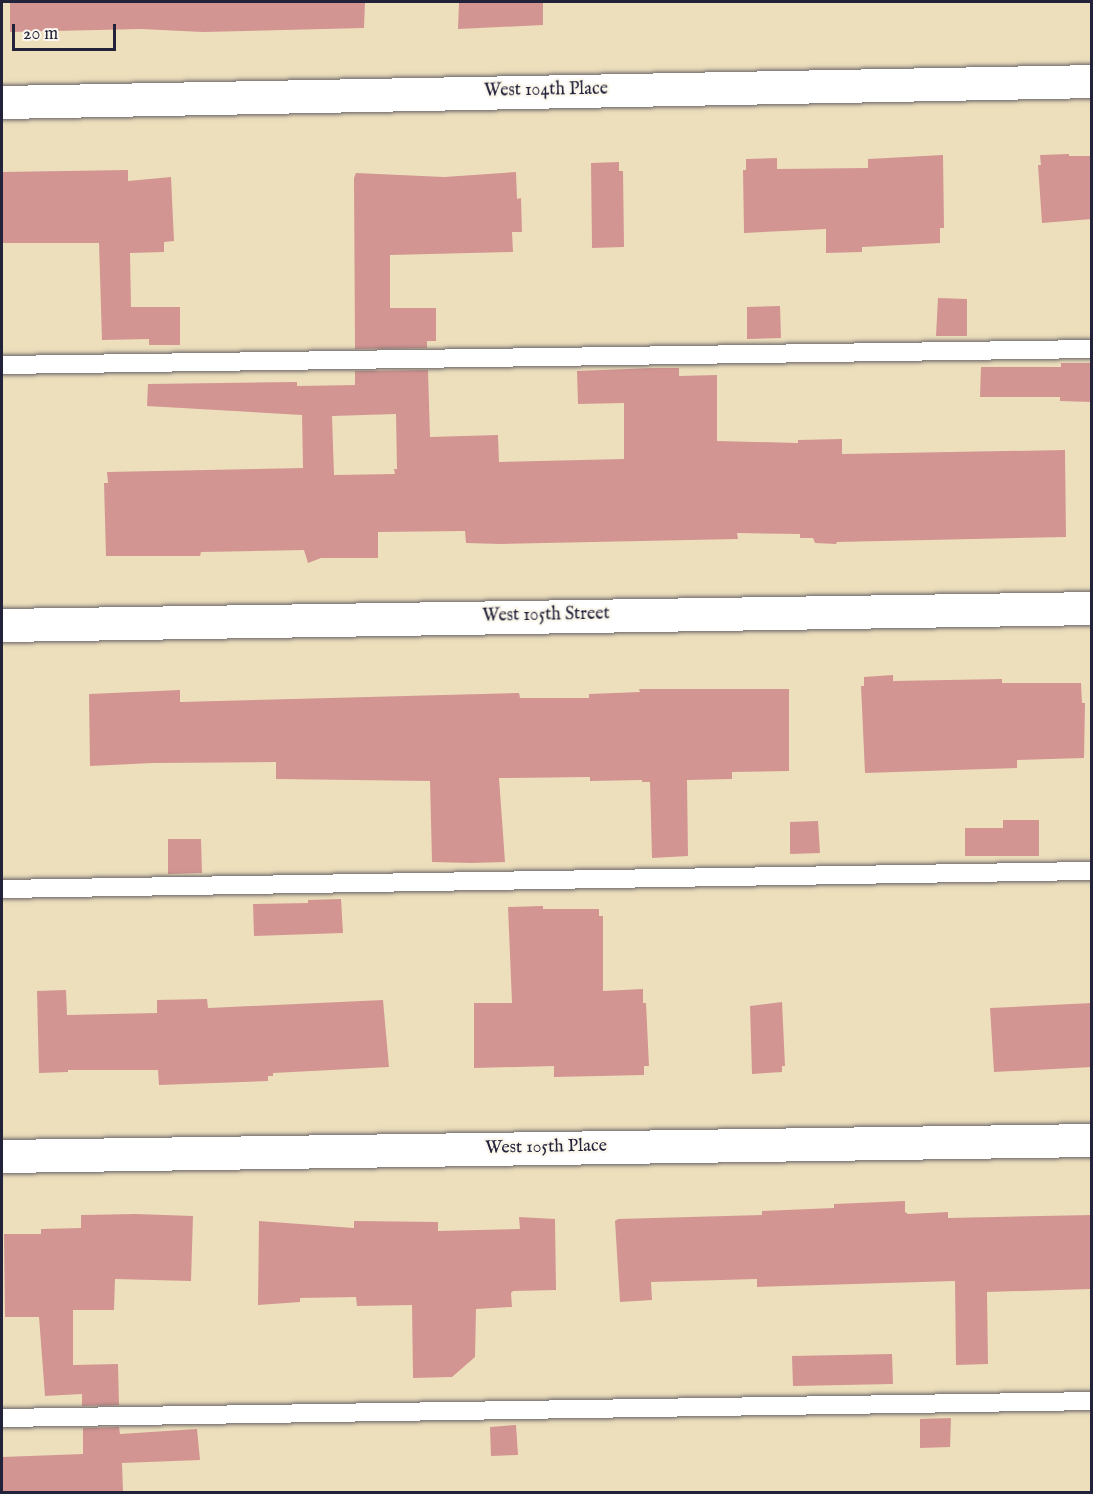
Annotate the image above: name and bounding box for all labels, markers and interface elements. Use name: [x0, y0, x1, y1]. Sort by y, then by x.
scale bar: [15, 12, 118, 50]
text: 20 m: [23, 23, 58, 46]
street label: West 104th Place: [484, 79, 608, 103]
street label: West 105th Street: [482, 604, 610, 628]
street label: West 105th Place: [485, 1136, 607, 1160]

